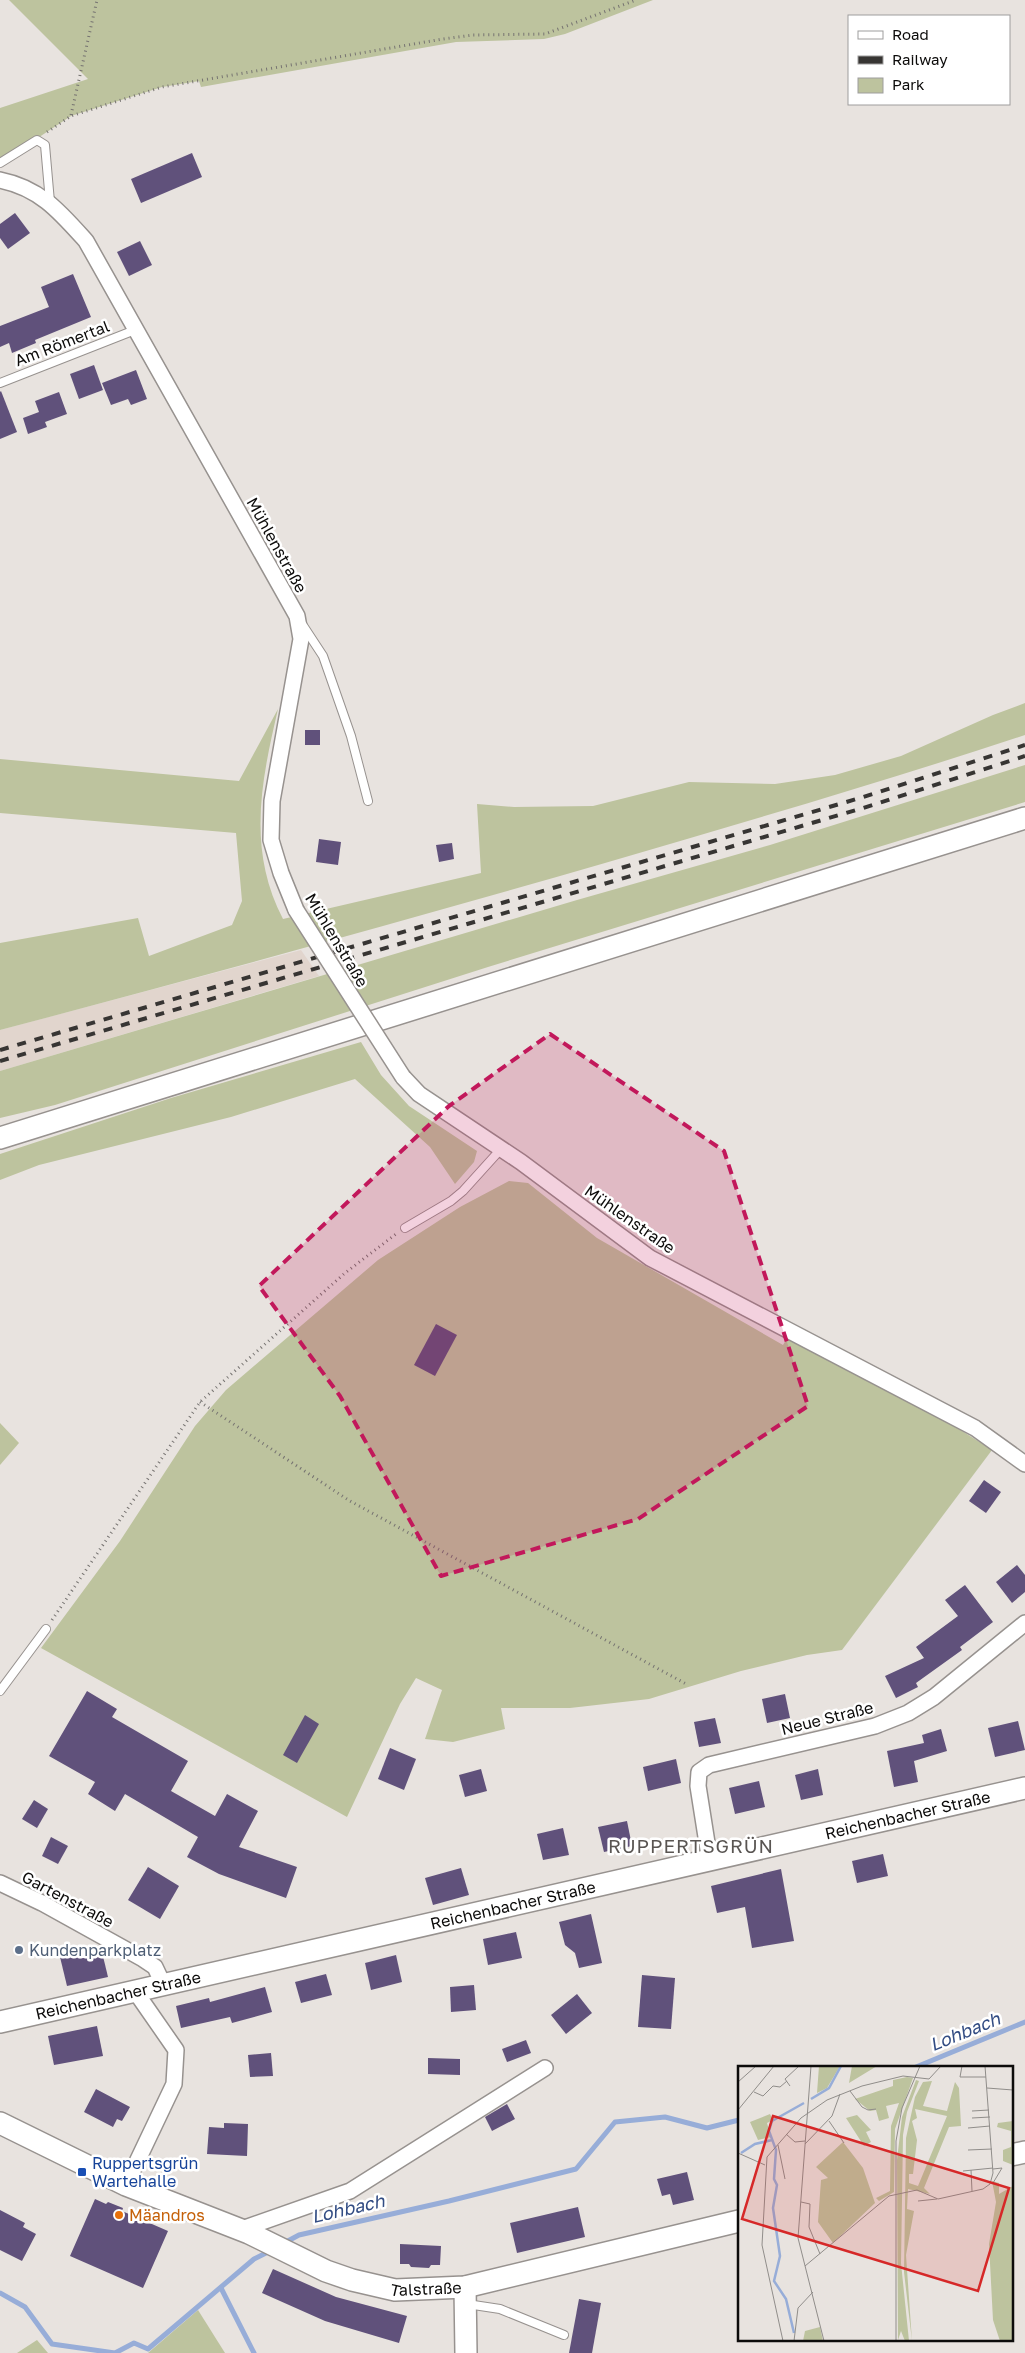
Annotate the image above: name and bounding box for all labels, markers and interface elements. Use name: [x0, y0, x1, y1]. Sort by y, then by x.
legend: [848, 15, 1010, 105]
text: Road: [892, 25, 929, 43]
text: Railway: [892, 50, 948, 68]
text: Park: [892, 75, 925, 93]
street label: Am Römertal: [12, 316, 112, 370]
street label: Mühlenstraße: [243, 494, 311, 596]
street label: Mühlenstraße: [301, 889, 373, 991]
street label: Mühlenstraße: [581, 1180, 679, 1258]
street label: Neue Straße: [779, 1697, 875, 1739]
street label: Reichenbacher Straße: [823, 1786, 992, 1843]
district label: RUPPERTSGRÜN: [608, 1834, 774, 1857]
street label: Gartenstraße: [19, 1866, 117, 1932]
street label: Reichenbacher Straße: [428, 1876, 597, 1933]
place label: Kundenparkplatz: [29, 1940, 161, 1960]
marker: Kundenparkplatz: [13, 1944, 25, 1956]
street label: Reichenbacher Straße: [33, 1967, 203, 2024]
water label: Lohbach: [926, 2007, 1004, 2055]
inset map: [738, 2066, 1012, 2340]
place label: Ruppertsgrün Wartehalle: [92, 2153, 198, 2191]
marker: Ruppertsgrün Wartehalle: [76, 2166, 88, 2178]
water label: Lohbach: [309, 2189, 387, 2227]
place label: Mäandros: [129, 2205, 205, 2225]
marker: Mäandros: [113, 2209, 125, 2221]
street label: Talstraße: [388, 2277, 462, 2301]

